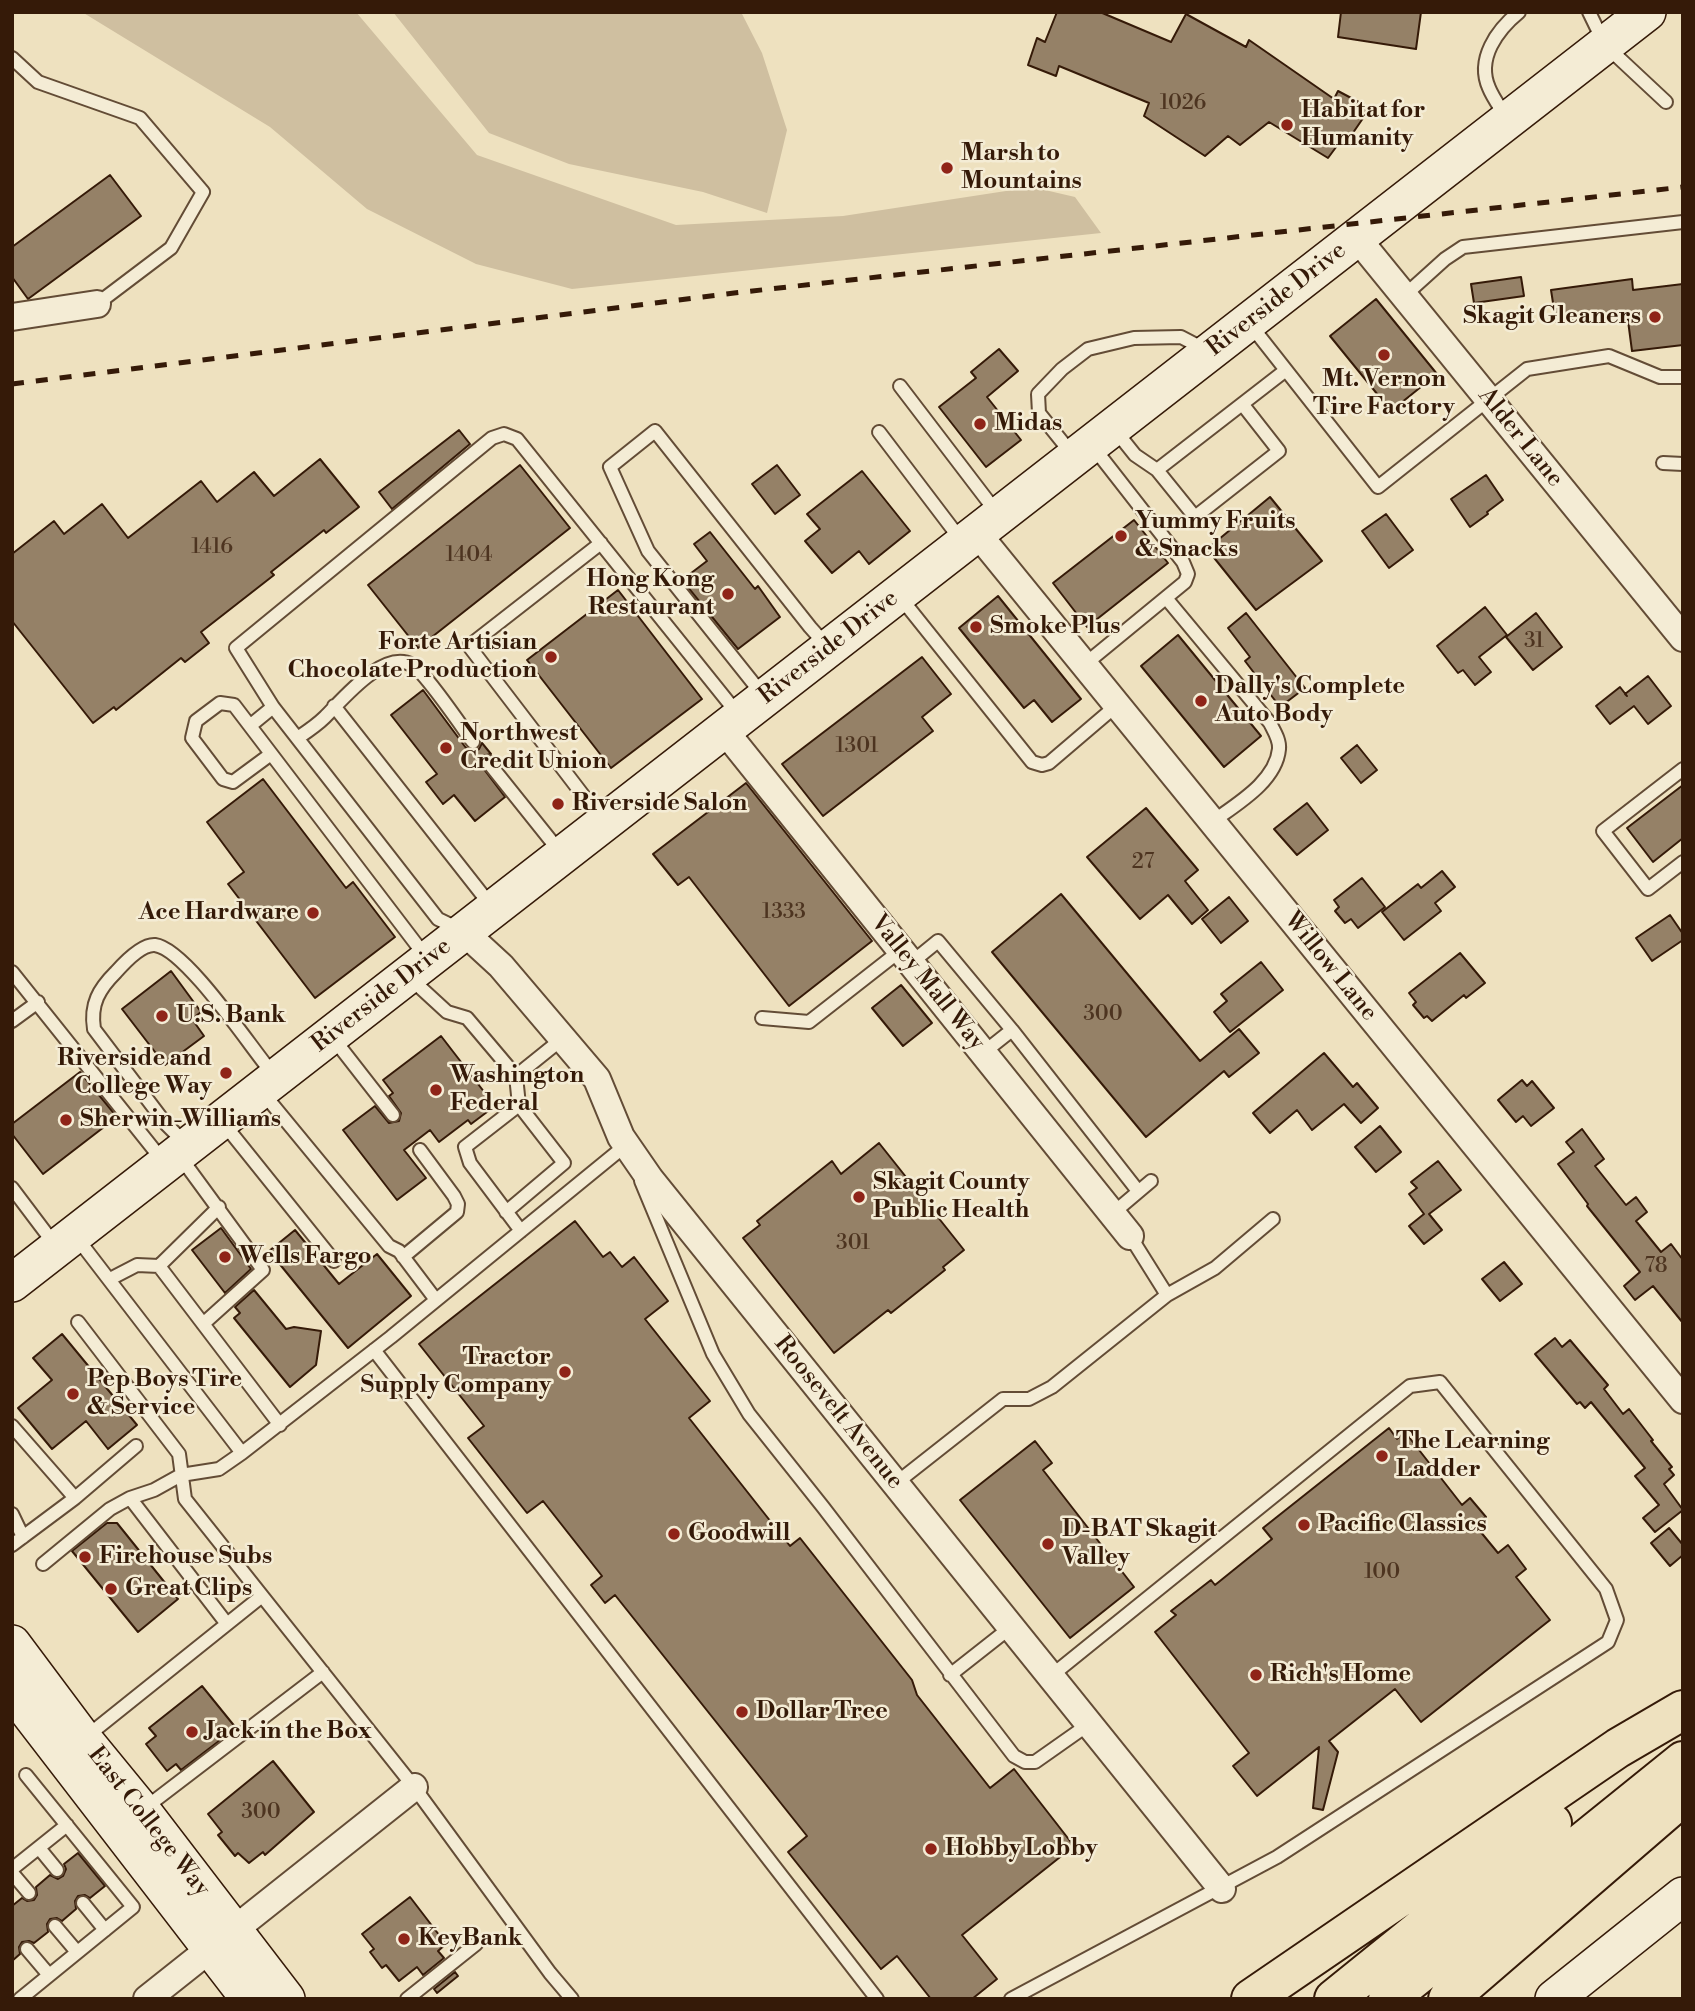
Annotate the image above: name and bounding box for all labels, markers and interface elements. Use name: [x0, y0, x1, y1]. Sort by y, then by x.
house number: 1026: [1160, 91, 1206, 117]
place label: Habitat for Humanity: [1301, 97, 1425, 153]
marker: Habitat for Humanity: [1279, 117, 1295, 133]
place label: Marsh to Mountains: [961, 140, 1082, 196]
marker: Marsh to Mountains: [939, 160, 955, 176]
street label: Riverside Drive: [1202, 237, 1352, 363]
place label: Skagit Gleaners: [1463, 303, 1641, 331]
marker: Skagit Gleaners: [1647, 309, 1663, 325]
marker: Mt. Vernon Tire Factory: [1376, 347, 1392, 363]
place label: Mt. Vernon Tire Factory: [1313, 366, 1455, 422]
street label: Alder Lane: [1471, 383, 1569, 493]
place label: Midas: [994, 410, 1062, 438]
marker: Midas: [972, 416, 988, 432]
place label: Yummy Fruits & Snacks: [1135, 508, 1295, 564]
marker: Yummy Fruits & Snacks: [1113, 528, 1129, 544]
house number: 1416: [191, 535, 233, 561]
house number: 1404: [445, 543, 493, 569]
place label: Hong Kong Restaurant: [586, 566, 714, 622]
street label: Riverside Drive: [754, 585, 904, 711]
marker: Hong Kong Restaurant: [720, 586, 736, 602]
place label: Smoke Plus: [990, 613, 1121, 641]
marker: Smoke Plus: [968, 619, 984, 635]
place label: Forte Artisian Chocolate Production: [288, 629, 537, 685]
house number: 31: [1524, 629, 1544, 655]
marker: Forte Artisian Chocolate Production: [543, 649, 559, 665]
place label: Dally's Complete Auto Body: [1215, 673, 1405, 729]
marker: Dally's Complete Auto Body: [1193, 693, 1209, 709]
place label: Northwest Credit Union: [460, 720, 607, 776]
house number: 1301: [836, 734, 878, 760]
marker: Northwest Credit Union: [438, 740, 454, 756]
place label: Riverside Salon: [572, 790, 747, 818]
marker: Riverside Salon: [550, 796, 566, 812]
house number: 27: [1132, 850, 1154, 876]
place label: Ace Hardware: [139, 899, 299, 927]
house number: 1333: [762, 900, 806, 926]
marker: Ace Hardware: [305, 905, 321, 921]
street label: Willow Lane: [1277, 907, 1383, 1027]
street label: Valley Mall Way: [863, 909, 991, 1057]
street label: Riverside Drive: [307, 933, 457, 1059]
place label: U.S. Bank: [176, 1002, 286, 1030]
house number: 300: [1083, 1002, 1123, 1028]
marker: U.S. Bank: [154, 1008, 170, 1024]
place label: Riverside and College Way: [57, 1045, 212, 1101]
place label: Washington Federal: [450, 1062, 584, 1118]
marker: Riverside and College Way: [218, 1065, 234, 1081]
marker: Washington Federal: [428, 1082, 444, 1098]
place label: Sherwin-Williams: [80, 1106, 281, 1134]
marker: Sherwin-Williams: [58, 1112, 74, 1128]
place label: Skagit County Public Health: [873, 1169, 1029, 1225]
marker: Skagit County Public Health: [851, 1189, 867, 1205]
house number: 301: [836, 1231, 870, 1257]
place label: Wells Fargo: [239, 1243, 372, 1271]
marker: Wells Fargo: [217, 1249, 233, 1265]
house number: 78: [1644, 1254, 1668, 1280]
street label: Roosevelt Avenue: [767, 1330, 909, 1496]
place label: Tractor Supply Company: [361, 1344, 551, 1400]
marker: Tractor Supply Company: [557, 1364, 573, 1380]
place label: Pep Boys Tire & Service: [87, 1366, 242, 1422]
marker: Pep Boys Tire & Service: [65, 1386, 81, 1402]
place label: The Learning Ladder: [1396, 1428, 1550, 1484]
marker: The Learning Ladder: [1374, 1448, 1390, 1464]
place label: Pacific Classics: [1318, 1511, 1487, 1539]
place label: D-BAT Skagit Valley: [1062, 1516, 1217, 1572]
marker: Pacific Classics: [1296, 1517, 1312, 1533]
place label: Goodwill: [688, 1520, 790, 1548]
marker: Goodwill: [666, 1526, 682, 1542]
marker: D-BAT Skagit Valley: [1040, 1536, 1056, 1552]
place label: Firehouse Subs: [99, 1543, 272, 1571]
marker: Firehouse Subs: [77, 1549, 93, 1565]
house number: 100: [1364, 1560, 1400, 1586]
place label: Great Clips: [125, 1575, 252, 1603]
marker: Great Clips: [103, 1581, 119, 1597]
place label: Rich's Home: [1270, 1661, 1411, 1689]
marker: Rich's Home: [1248, 1667, 1264, 1683]
place label: Dollar Tree: [756, 1698, 888, 1726]
marker: Dollar Tree: [734, 1704, 750, 1720]
place label: Jack in the Box: [206, 1718, 372, 1746]
marker: Jack in the Box: [184, 1724, 200, 1740]
street label: East College Way: [81, 1741, 215, 1903]
house number: 300: [241, 1800, 281, 1826]
place label: Hobby Lobby: [945, 1835, 1097, 1863]
marker: Hobby Lobby: [923, 1841, 939, 1857]
place label: KeyBank: [418, 1925, 523, 1953]
marker: KeyBank: [396, 1931, 412, 1947]

